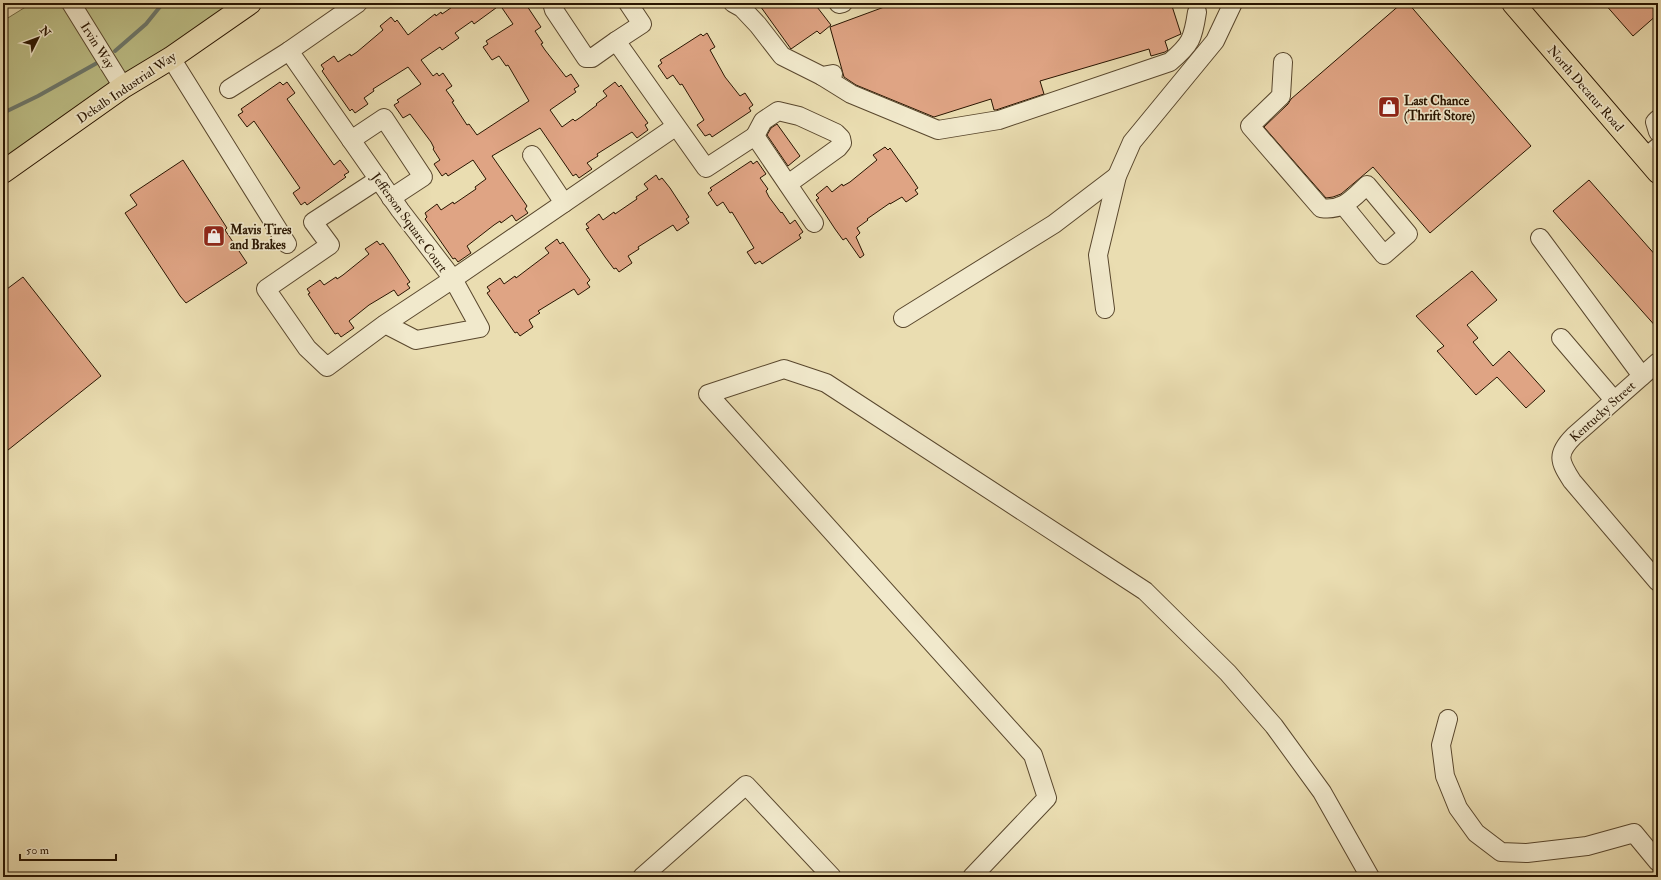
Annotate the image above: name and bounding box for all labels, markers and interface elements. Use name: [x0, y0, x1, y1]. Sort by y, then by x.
north arrow: [18, 18, 58, 58]
street label: Irvin Way: [76, 19, 118, 72]
text: N: [36, 23, 54, 41]
street label: North Decatur Road: [1544, 42, 1627, 135]
street label: Dekalb Industrial Way: [74, 49, 180, 128]
place label: Last Chance (Thrift Store): [1404, 93, 1475, 124]
shop icon: Last Chance (Thrift Store): [1376, 94, 1402, 120]
street label: Jefferson Square Court: [367, 169, 451, 275]
place label: Mavis Tires and Brakes: [229, 222, 292, 253]
shop icon: Mavis Tires and Brakes: [201, 223, 227, 249]
street label: Kentucky Street: [1566, 378, 1640, 446]
scale bar: [20, 836, 116, 862]
text: 50 m: [26, 843, 50, 858]

